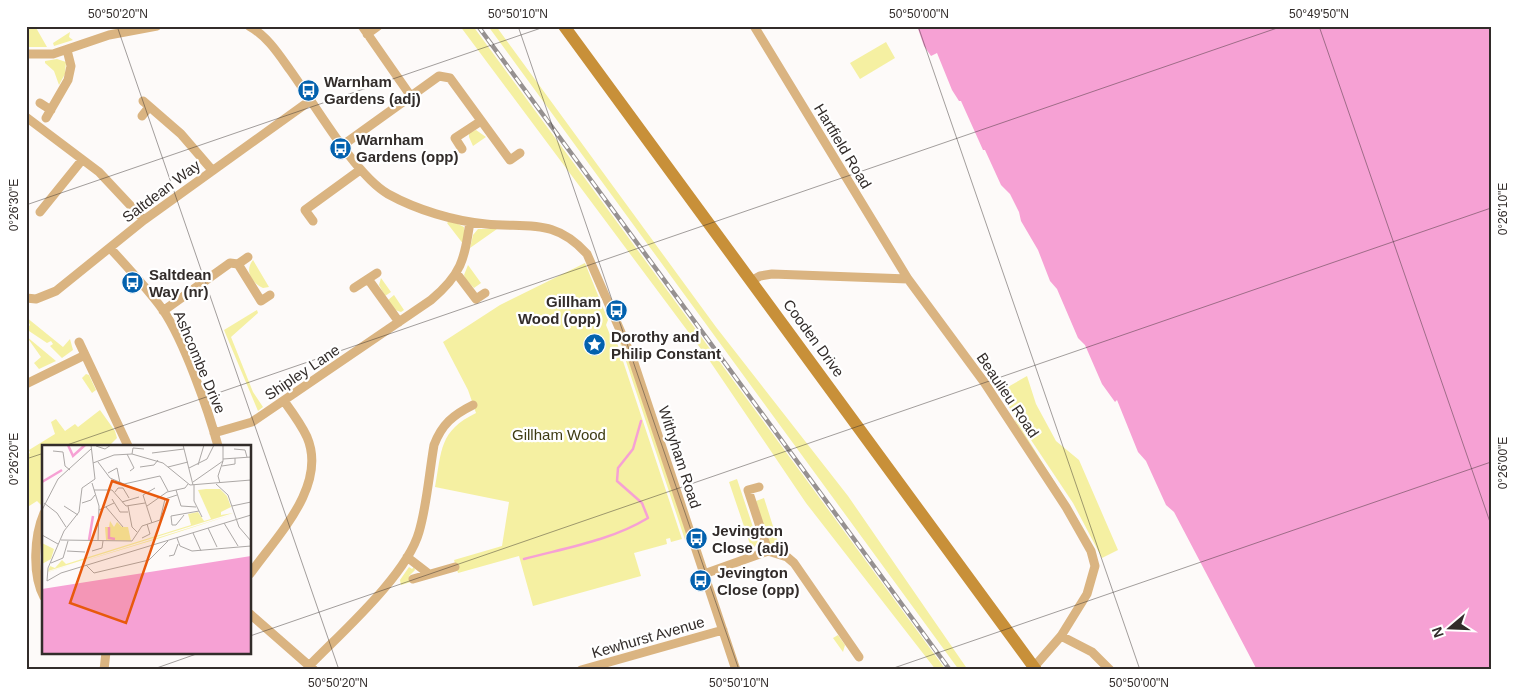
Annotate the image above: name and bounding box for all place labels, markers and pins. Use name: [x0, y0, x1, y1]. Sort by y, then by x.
place label: Warnham Gardens (adj): [324, 73, 421, 107]
bus stop icon: Warnham Gardens (adj): [296, 78, 320, 102]
place label: Warnham Gardens (opp): [356, 131, 459, 165]
bus stop icon: Warnham Gardens (opp): [328, 136, 352, 160]
place label: Saltdean Way (nr): [149, 266, 212, 300]
bus stop icon: Saltdean Way (nr): [121, 271, 145, 295]
place label: Gillham Wood (opp): [518, 293, 601, 327]
bus stop icon: Gillham Wood (opp): [605, 298, 629, 322]
place label: Dorothy and Philip Constant: [611, 328, 721, 362]
place icon: Dorothy and Philip Constant: [583, 333, 607, 357]
place label: Jevington Close (adj): [712, 522, 789, 556]
bus stop icon: Jevington Close (adj): [684, 527, 708, 551]
place label: Jevington Close (opp): [717, 564, 800, 598]
bus stop icon: Jevington Close (opp): [689, 569, 713, 593]

